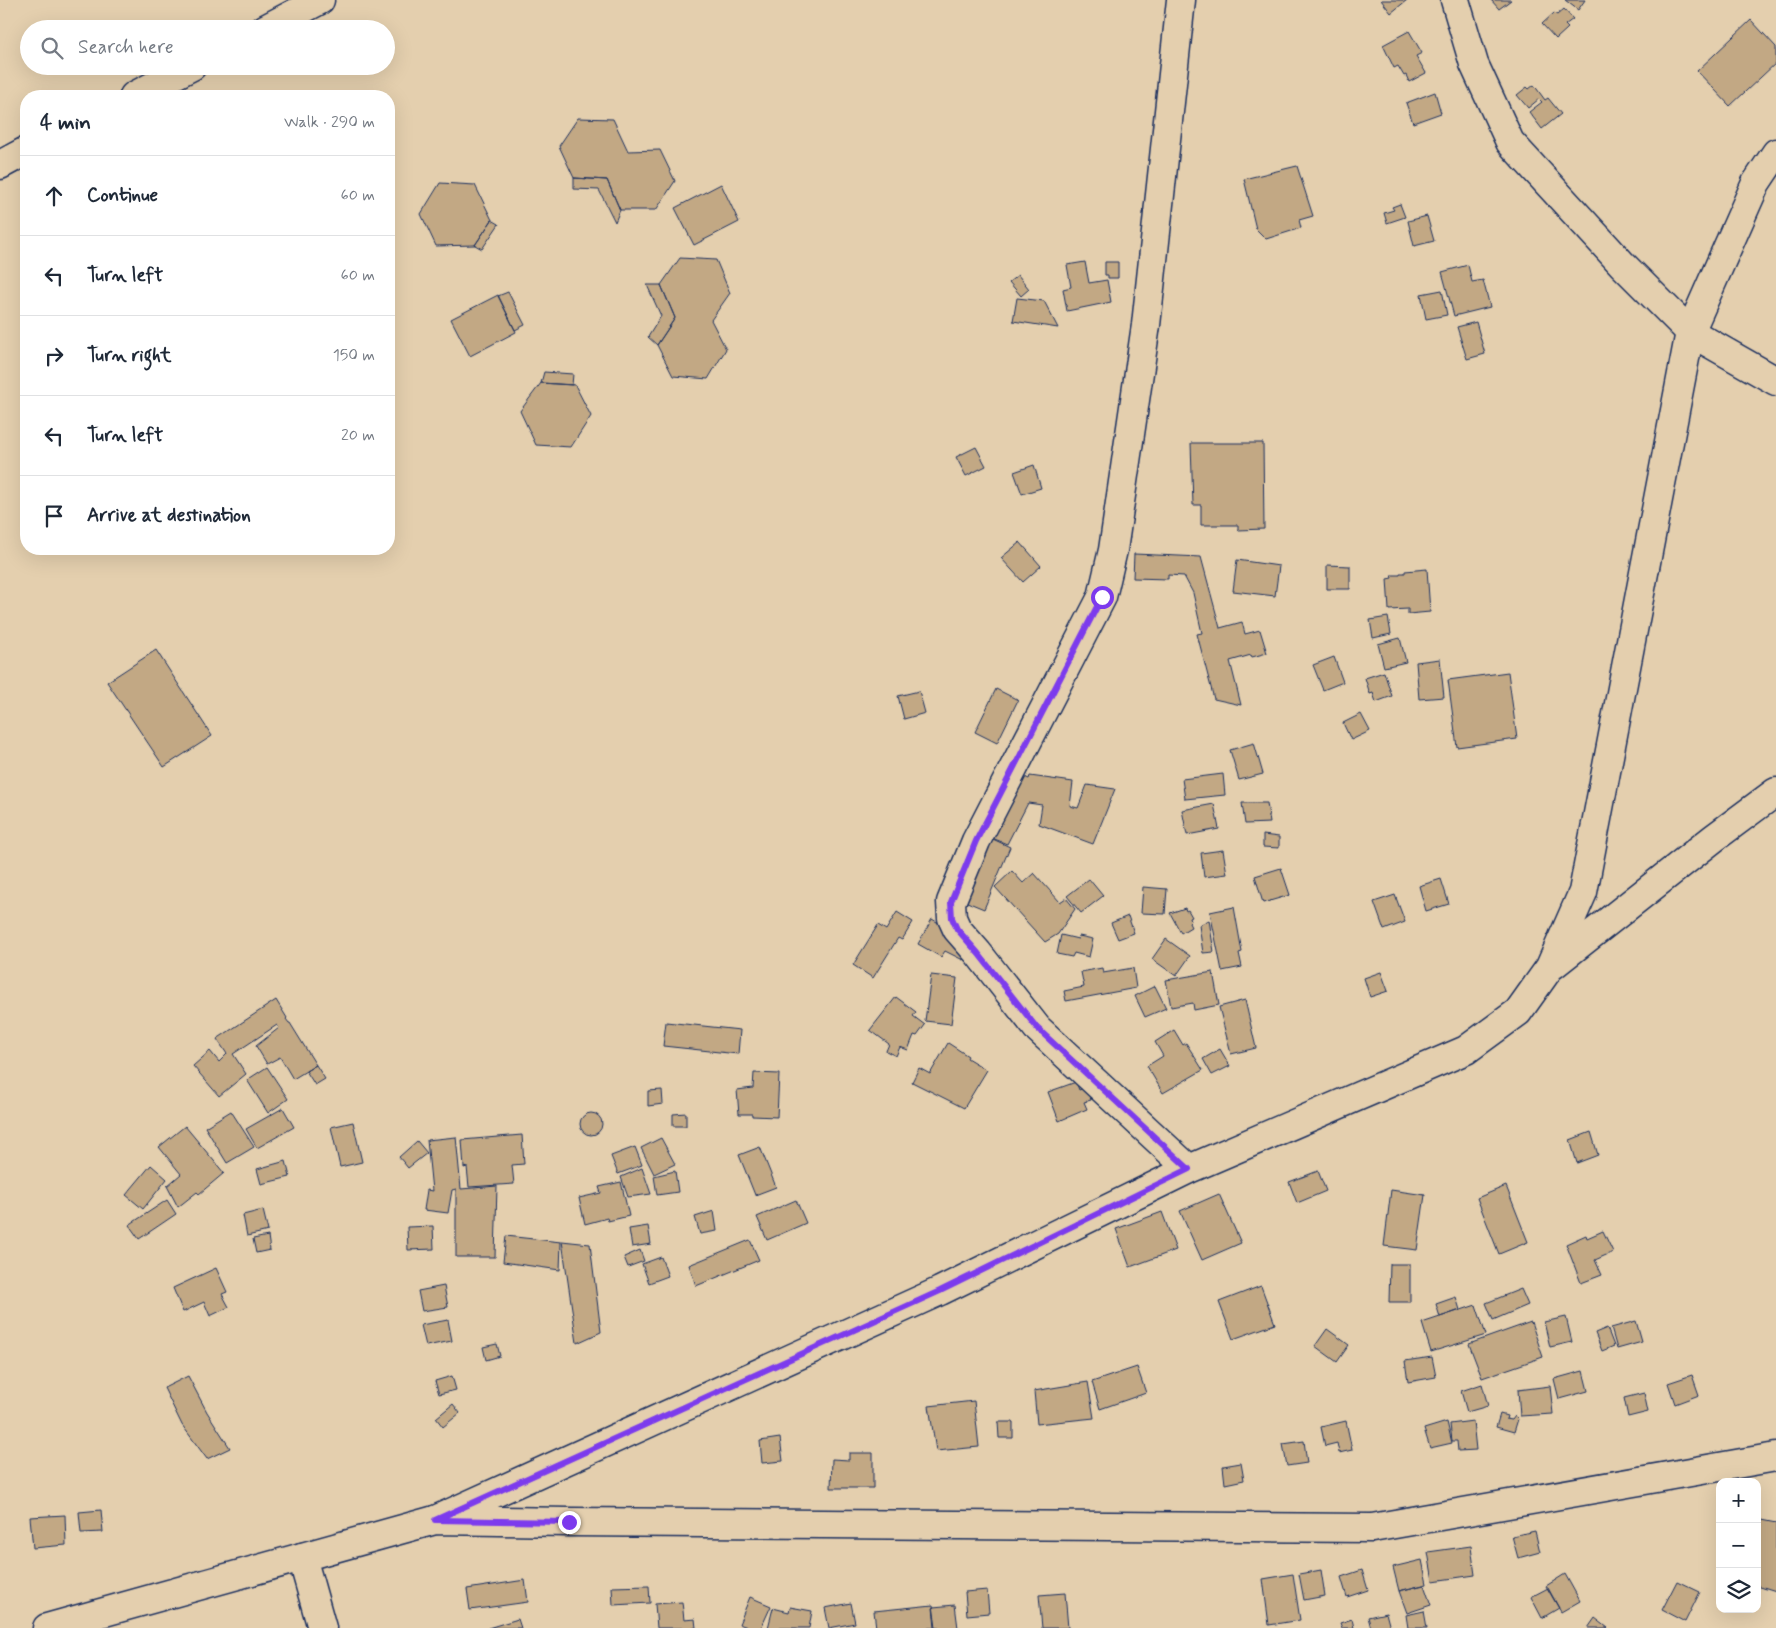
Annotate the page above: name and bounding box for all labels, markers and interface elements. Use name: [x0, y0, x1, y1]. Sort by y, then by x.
search box: [20, 20, 395, 75]
icon: search: [38, 34, 66, 62]
text: Search here: [78, 35, 174, 60]
text: 4 min: [40, 109, 91, 137]
text: Walk · 290 m: [284, 112, 375, 133]
icon: ahead: [40, 182, 68, 210]
text: Continue: [87, 183, 158, 208]
text: 60 m: [341, 185, 375, 206]
icon: left: [40, 262, 68, 290]
text: Turn left: [87, 263, 163, 288]
text: 60 m: [341, 265, 375, 286]
icon: right: [40, 342, 68, 370]
text: Turn right: [87, 343, 171, 368]
text: 150 m: [333, 345, 375, 366]
icon: left: [40, 422, 68, 450]
text: Turn left: [87, 423, 163, 448]
text: 20 m: [341, 425, 375, 446]
icon: arrive: [40, 502, 68, 530]
text: Arrive at destination: [87, 503, 251, 528]
route start: [1091, 586, 1114, 609]
map controls: [1716, 1478, 1761, 1613]
button: +: [1716, 1478, 1761, 1523]
route end: [558, 1511, 581, 1534]
button: −: [1716, 1523, 1761, 1568]
button: layers: [1716, 1568, 1761, 1613]

